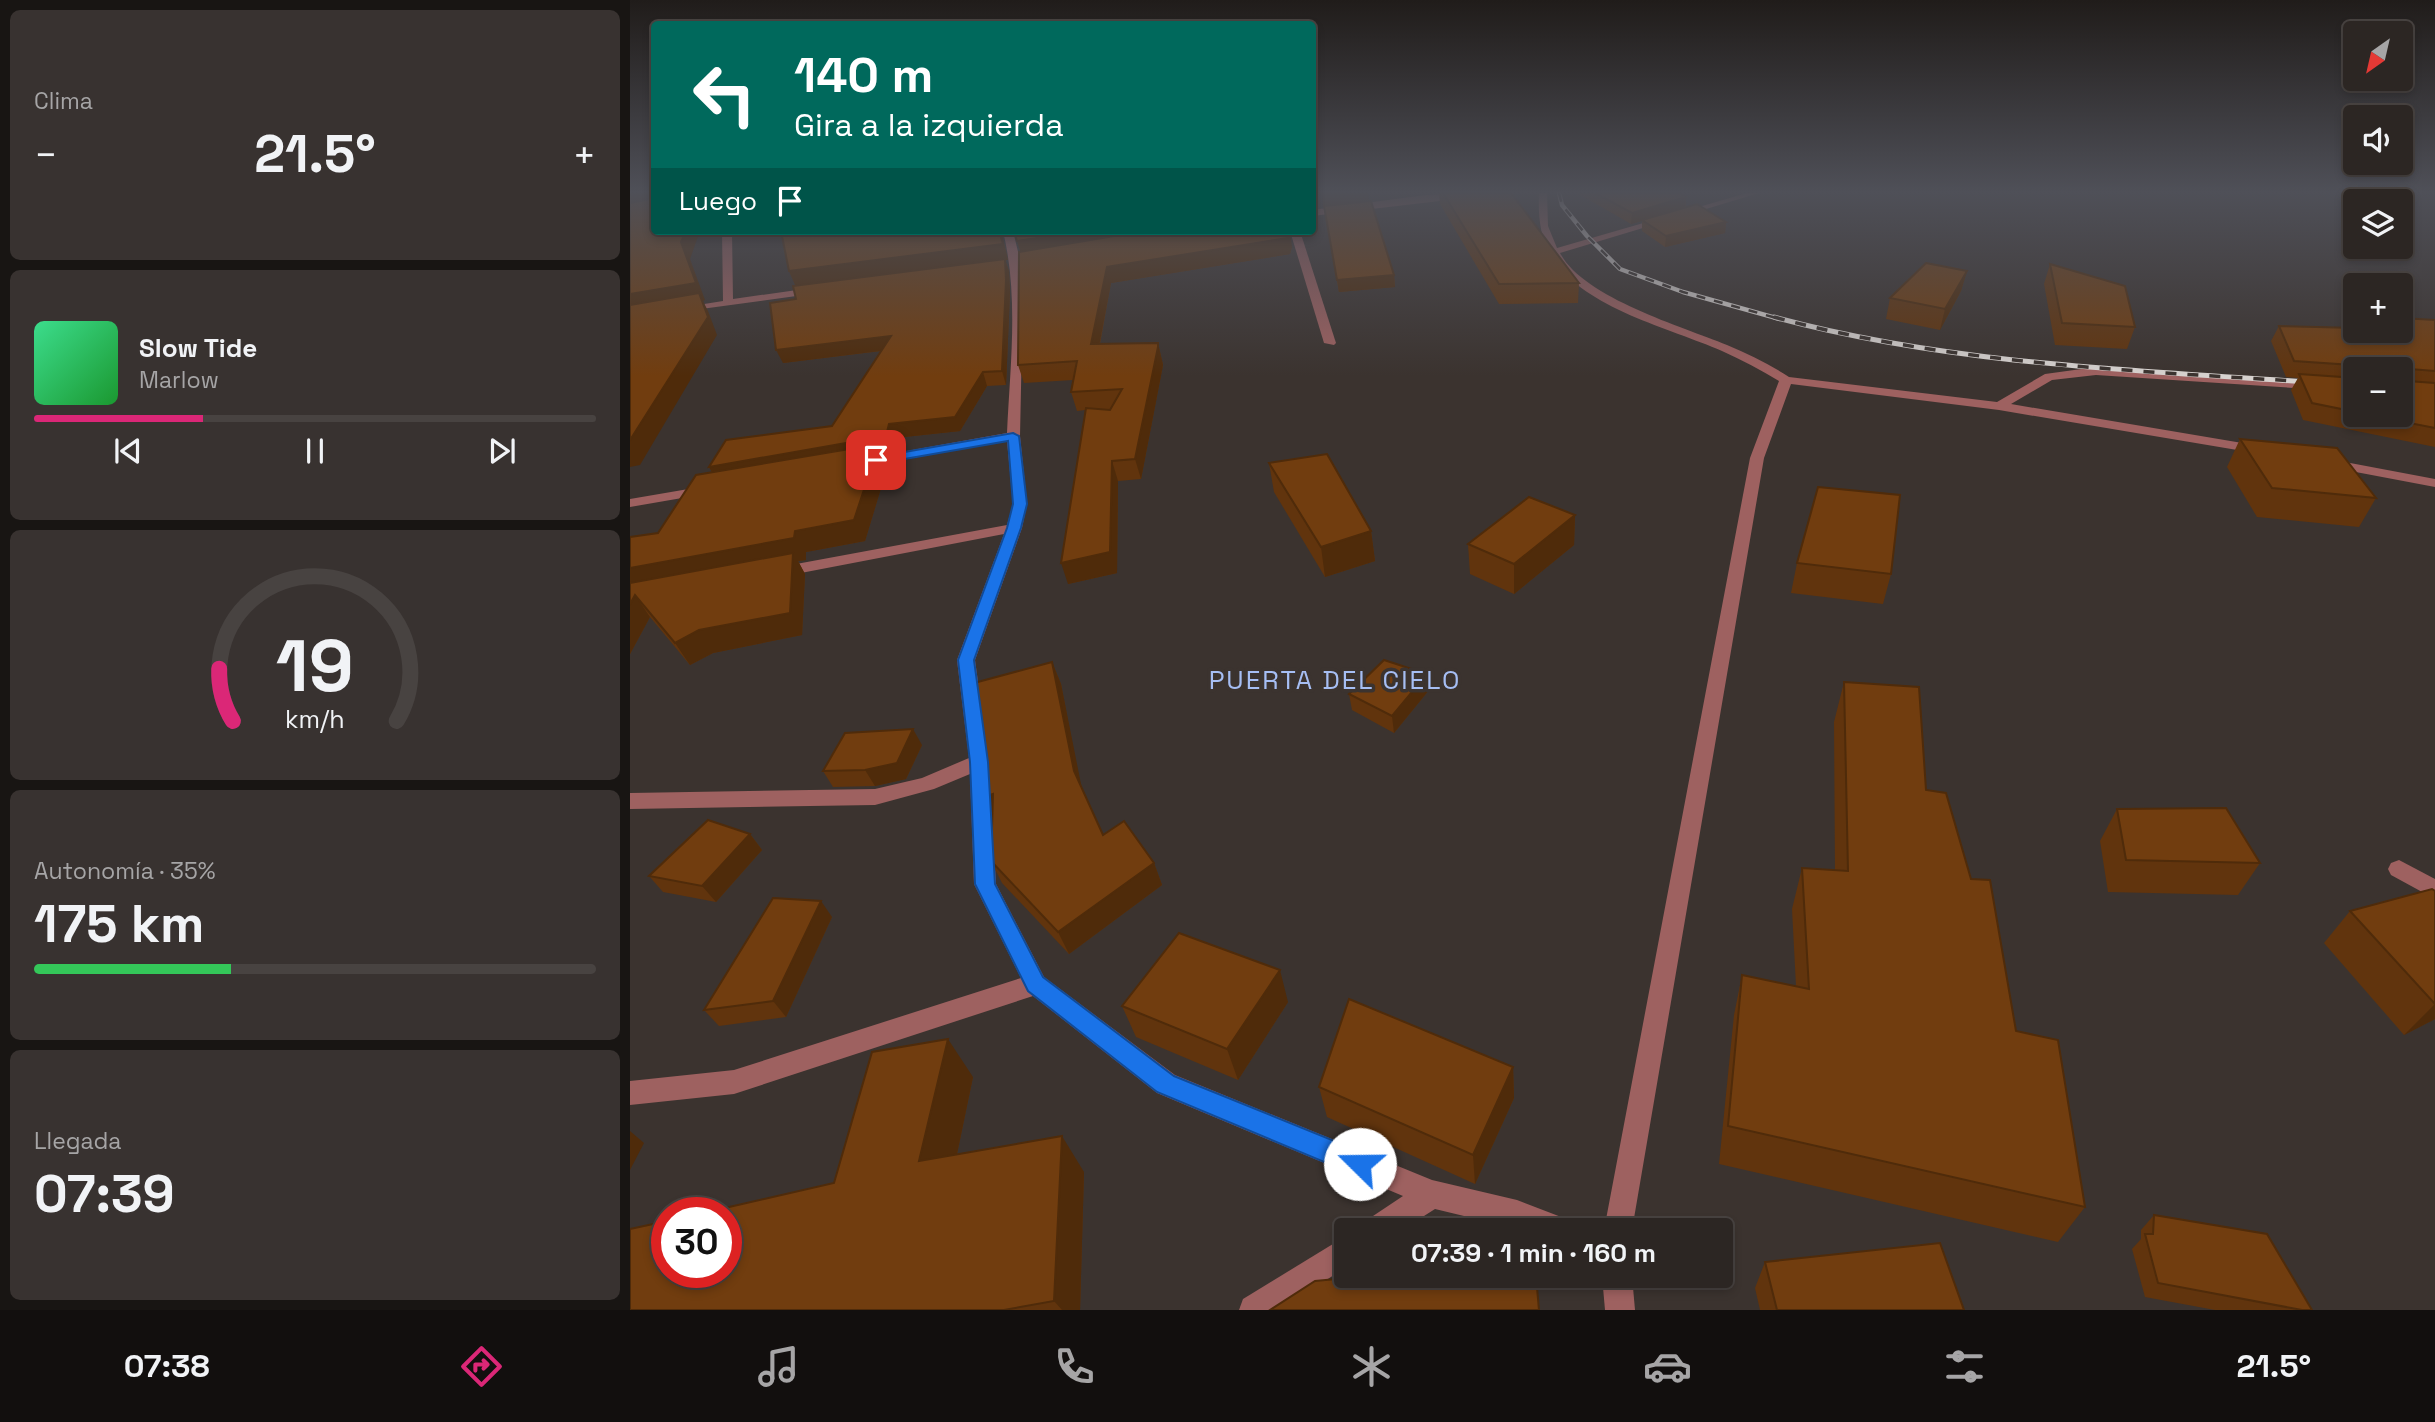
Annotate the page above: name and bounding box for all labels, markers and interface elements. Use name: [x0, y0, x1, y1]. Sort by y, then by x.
north arrow: [2343, 21, 2413, 91]
map controls: [2343, 21, 2413, 427]
text: 140 m: [794, 44, 933, 106]
icon: left: [679, 49, 770, 140]
text: Clima: [34, 86, 93, 116]
text: Gira a la izquierda: [794, 105, 1064, 145]
button: sound: [2343, 105, 2413, 175]
text: 21.5°: [254, 121, 376, 187]
text: −: [34, 131, 58, 179]
text: +: [572, 131, 596, 179]
icon: arrive: [771, 182, 809, 220]
text: Luego: [679, 184, 757, 218]
button: layers: [2343, 189, 2413, 259]
button: +: [2343, 273, 2413, 343]
text: Slow Tide: [139, 331, 257, 365]
button: −: [2343, 357, 2413, 427]
text: Marlow: [139, 365, 219, 395]
pin: [846, 430, 906, 490]
icon: previous: [109, 432, 147, 470]
icon: pause: [296, 432, 334, 470]
icon: next: [483, 432, 521, 470]
icon: arrive: [857, 441, 895, 479]
text: 19: [276, 619, 354, 712]
district label: PUERTA DEL CIELO: [1209, 663, 1461, 697]
text: km/h: [285, 703, 345, 735]
text: Autonomía · 35%: [34, 856, 215, 886]
text: 175 km: [34, 891, 204, 957]
text: Llegada: [34, 1126, 122, 1156]
position arrow: [1323, 1127, 1397, 1201]
text: 07:39: [34, 1161, 175, 1227]
speed limit sign: 30: [651, 1197, 742, 1288]
text: 07:39 · 1 min · 160 m: [1411, 1236, 1656, 1270]
icon: directions: [457, 1342, 506, 1391]
icon: music: [754, 1342, 803, 1391]
icon: phone: [1050, 1342, 1099, 1391]
icon: climate: [1347, 1342, 1396, 1391]
icon: car: [1643, 1342, 1692, 1391]
icon: filters: [1940, 1342, 1989, 1391]
text: 07:38: [124, 1346, 210, 1386]
text: 21.5°: [2236, 1346, 2311, 1386]

